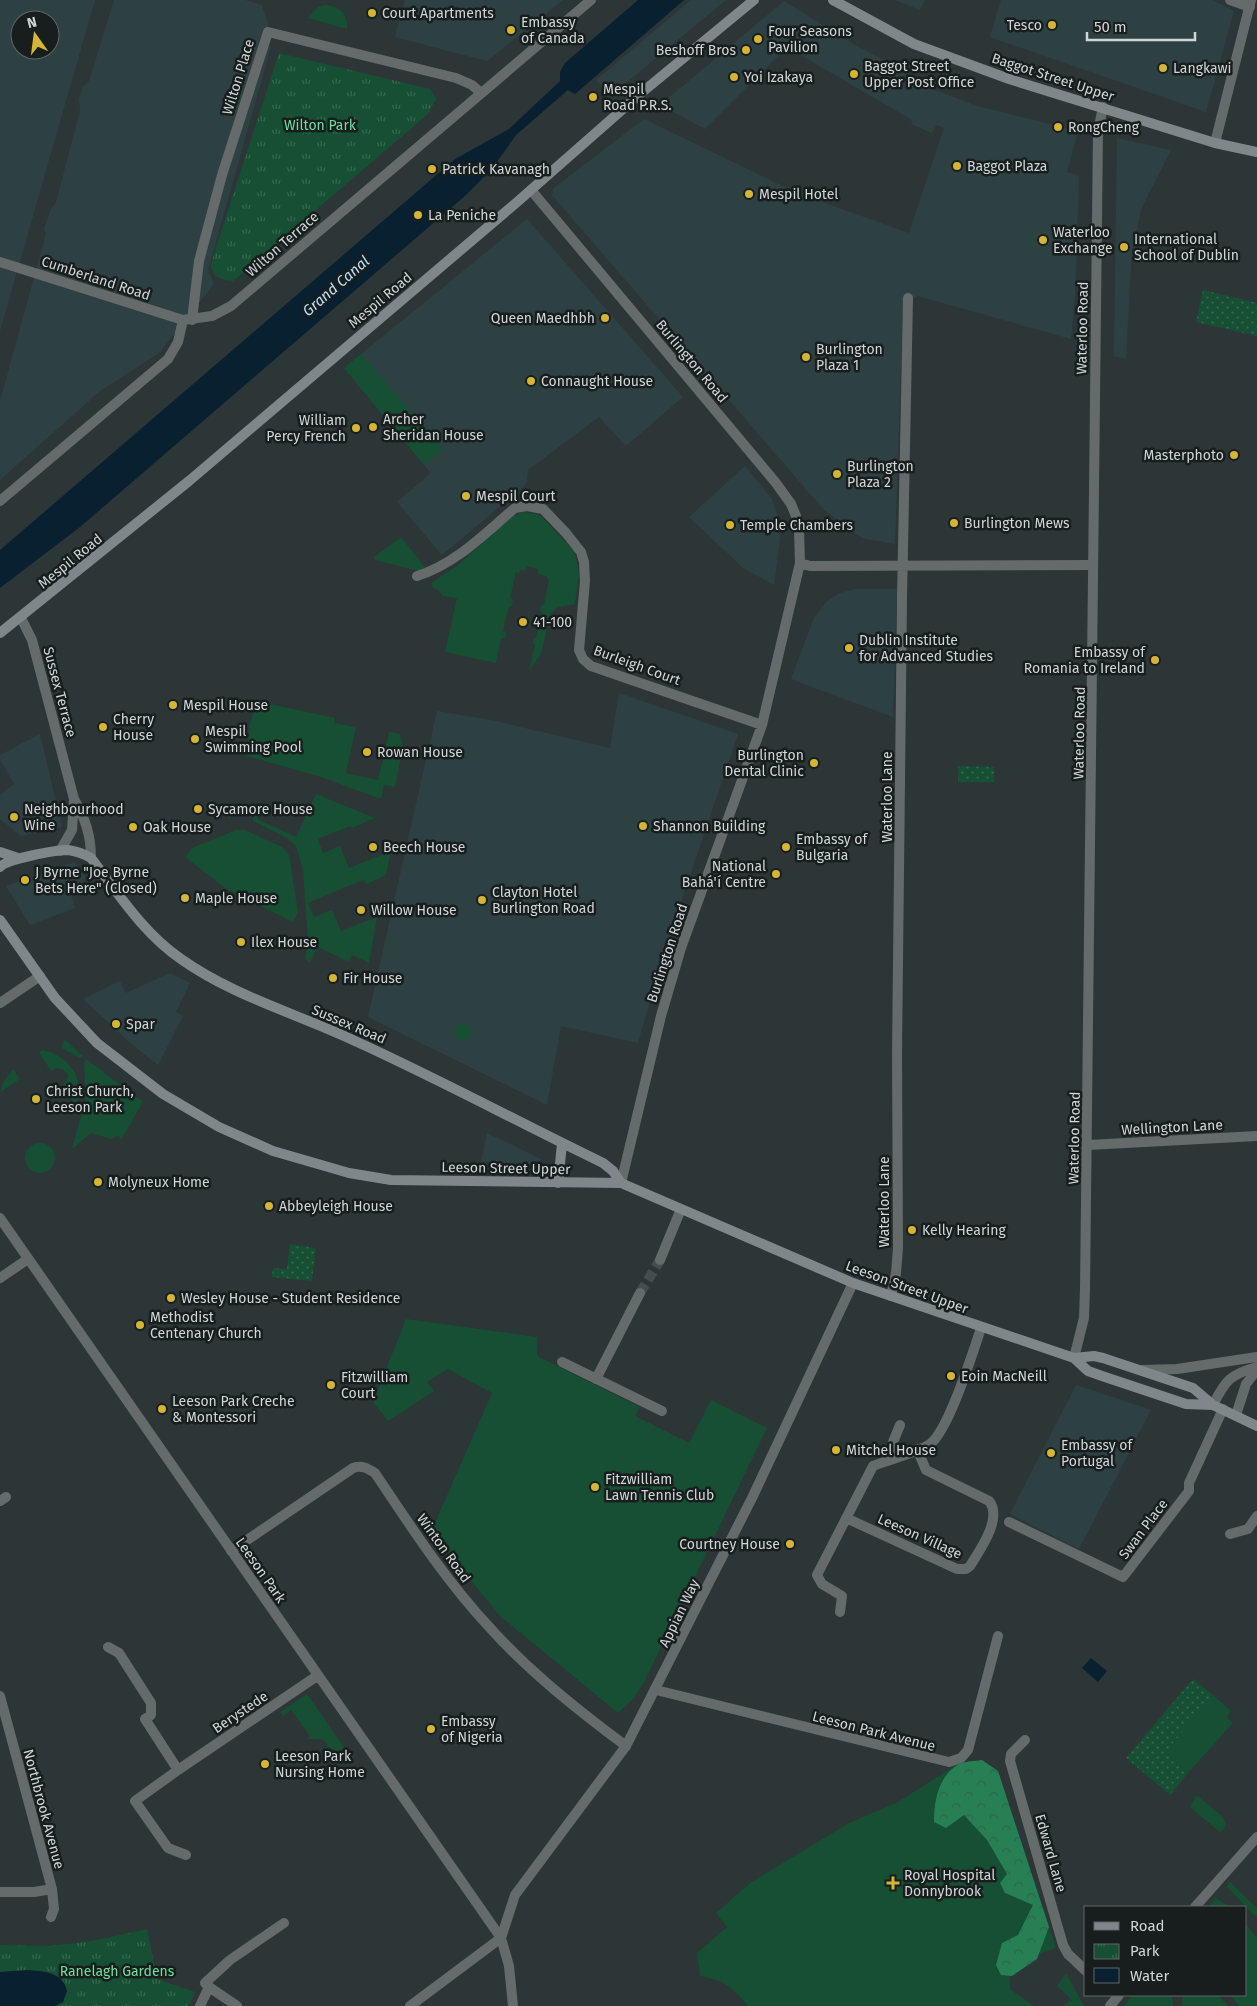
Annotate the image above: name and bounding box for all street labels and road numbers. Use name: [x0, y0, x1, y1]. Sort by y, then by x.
street label: Wilton Place: [219, 37, 258, 117]
street label: Baggot Street Upper: [989, 50, 1117, 106]
street label: Wilton Terrace: [243, 208, 322, 281]
street label: Cumberland Road: [39, 253, 152, 304]
street label: Mespil Road: [345, 269, 415, 332]
street label: Waterloo Road: [1073, 281, 1092, 375]
street label: Burlington Road: [652, 316, 731, 406]
street label: Mespil Road: [35, 530, 106, 592]
street label: Burleigh Court: [591, 642, 683, 689]
street label: Sussex Terrace: [39, 645, 80, 739]
street label: Waterloo Road: [1070, 686, 1089, 780]
street label: Waterloo Lane: [879, 751, 896, 843]
street label: Burlington Road: [644, 902, 691, 1005]
street label: Sussex Road: [309, 1001, 388, 1048]
street label: Waterloo Road: [1065, 1091, 1084, 1185]
street label: Wellington Lane: [1121, 1116, 1223, 1139]
street label: Waterloo Lane: [876, 1156, 893, 1248]
street label: Leeson Street Upper: [441, 1159, 571, 1178]
street label: Leeson Street Upper: [843, 1257, 971, 1318]
street label: Swan Place: [1115, 1496, 1171, 1563]
street label: Leeson Village: [875, 1510, 965, 1563]
street label: Winton Road: [413, 1511, 474, 1586]
street label: Leeson Park: [232, 1534, 290, 1607]
street label: Appian Way: [656, 1576, 703, 1650]
street label: Berystede: [209, 1688, 271, 1737]
street label: Leeson Park Avenue: [811, 1708, 937, 1755]
street label: Northbrook Avenue: [19, 1747, 68, 1871]
street label: Edward Lane: [1031, 1812, 1070, 1894]

